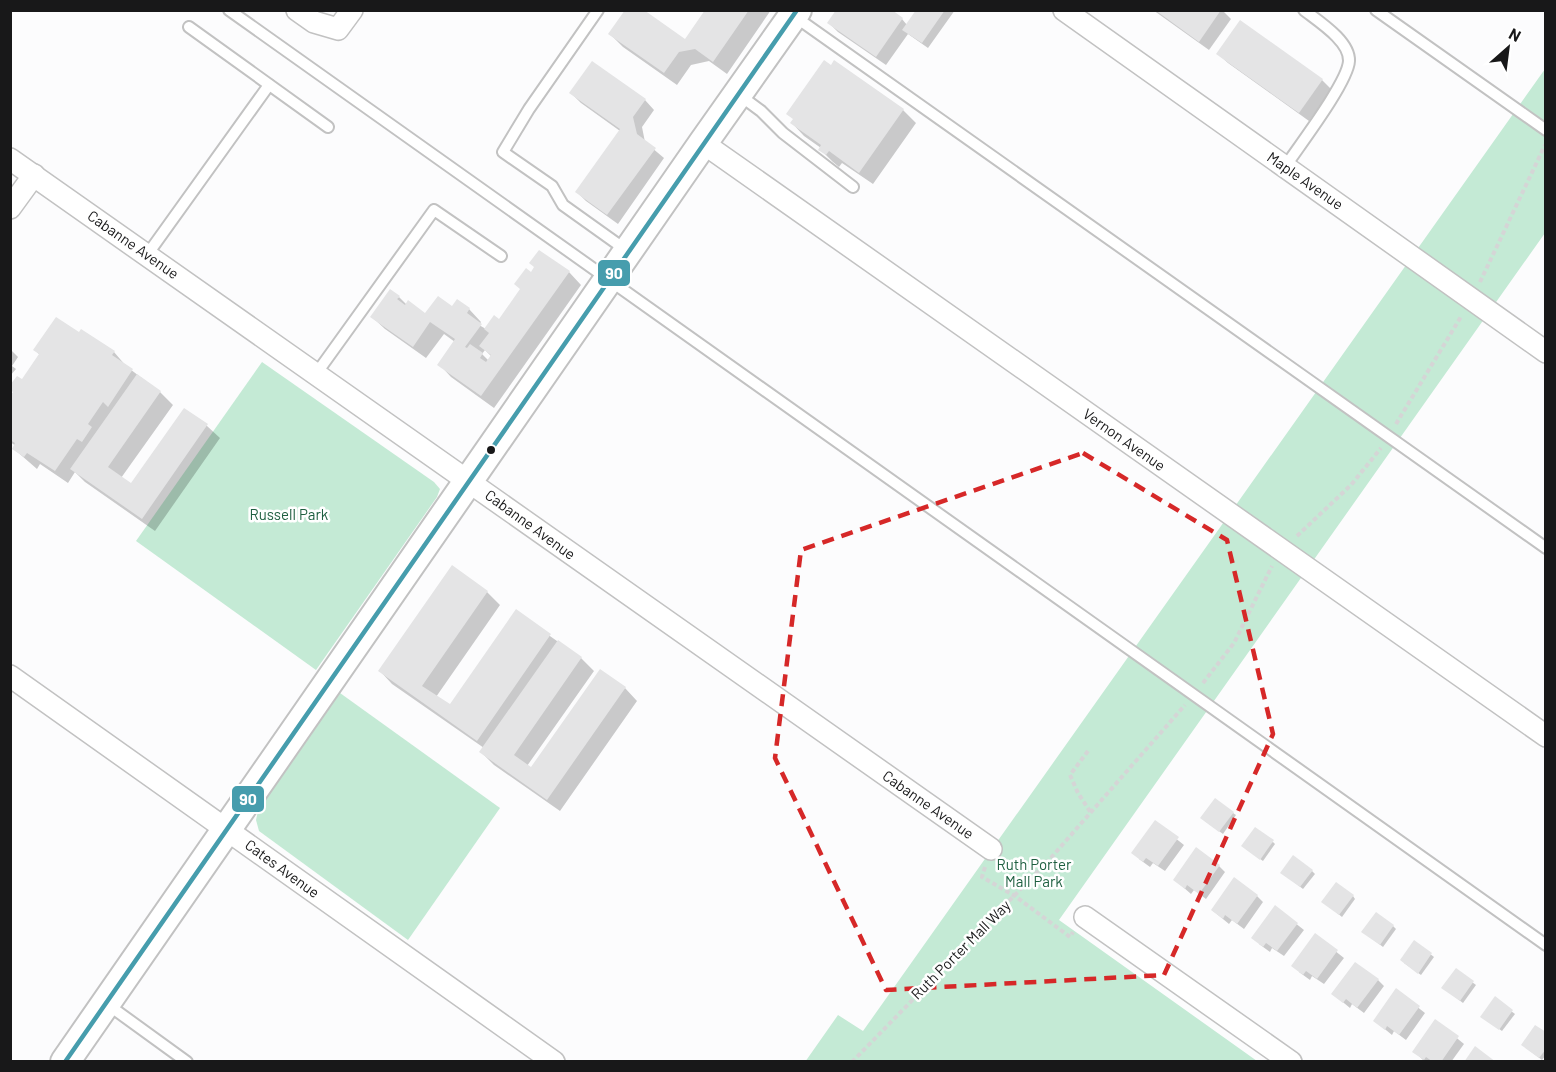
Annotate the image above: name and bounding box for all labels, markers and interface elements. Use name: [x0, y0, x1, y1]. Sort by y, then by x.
north arrow: [1478, 18, 1538, 78]
text: N: [1506, 23, 1524, 45]
street label: Maple Avenue: [1264, 147, 1347, 213]
street label: Cabanne Avenue: [84, 206, 183, 282]
line badge: 90: [597, 259, 631, 287]
text: 90: [605, 263, 623, 282]
street label: Vernon Avenue: [1080, 404, 1169, 474]
unlabelled marker: [485, 444, 497, 456]
street label: Cabanne Avenue: [482, 485, 579, 563]
park label: Russell Park: [250, 505, 329, 523]
street label: Cabanne Avenue: [879, 766, 978, 842]
line badge: 90: [231, 785, 265, 813]
text: 90: [239, 789, 257, 808]
street label: Cates Avenue: [242, 835, 323, 901]
park label: Ruth Porter Mall Park: [997, 855, 1072, 890]
street label: Ruth Porter Mall Way: [907, 896, 1014, 1003]

